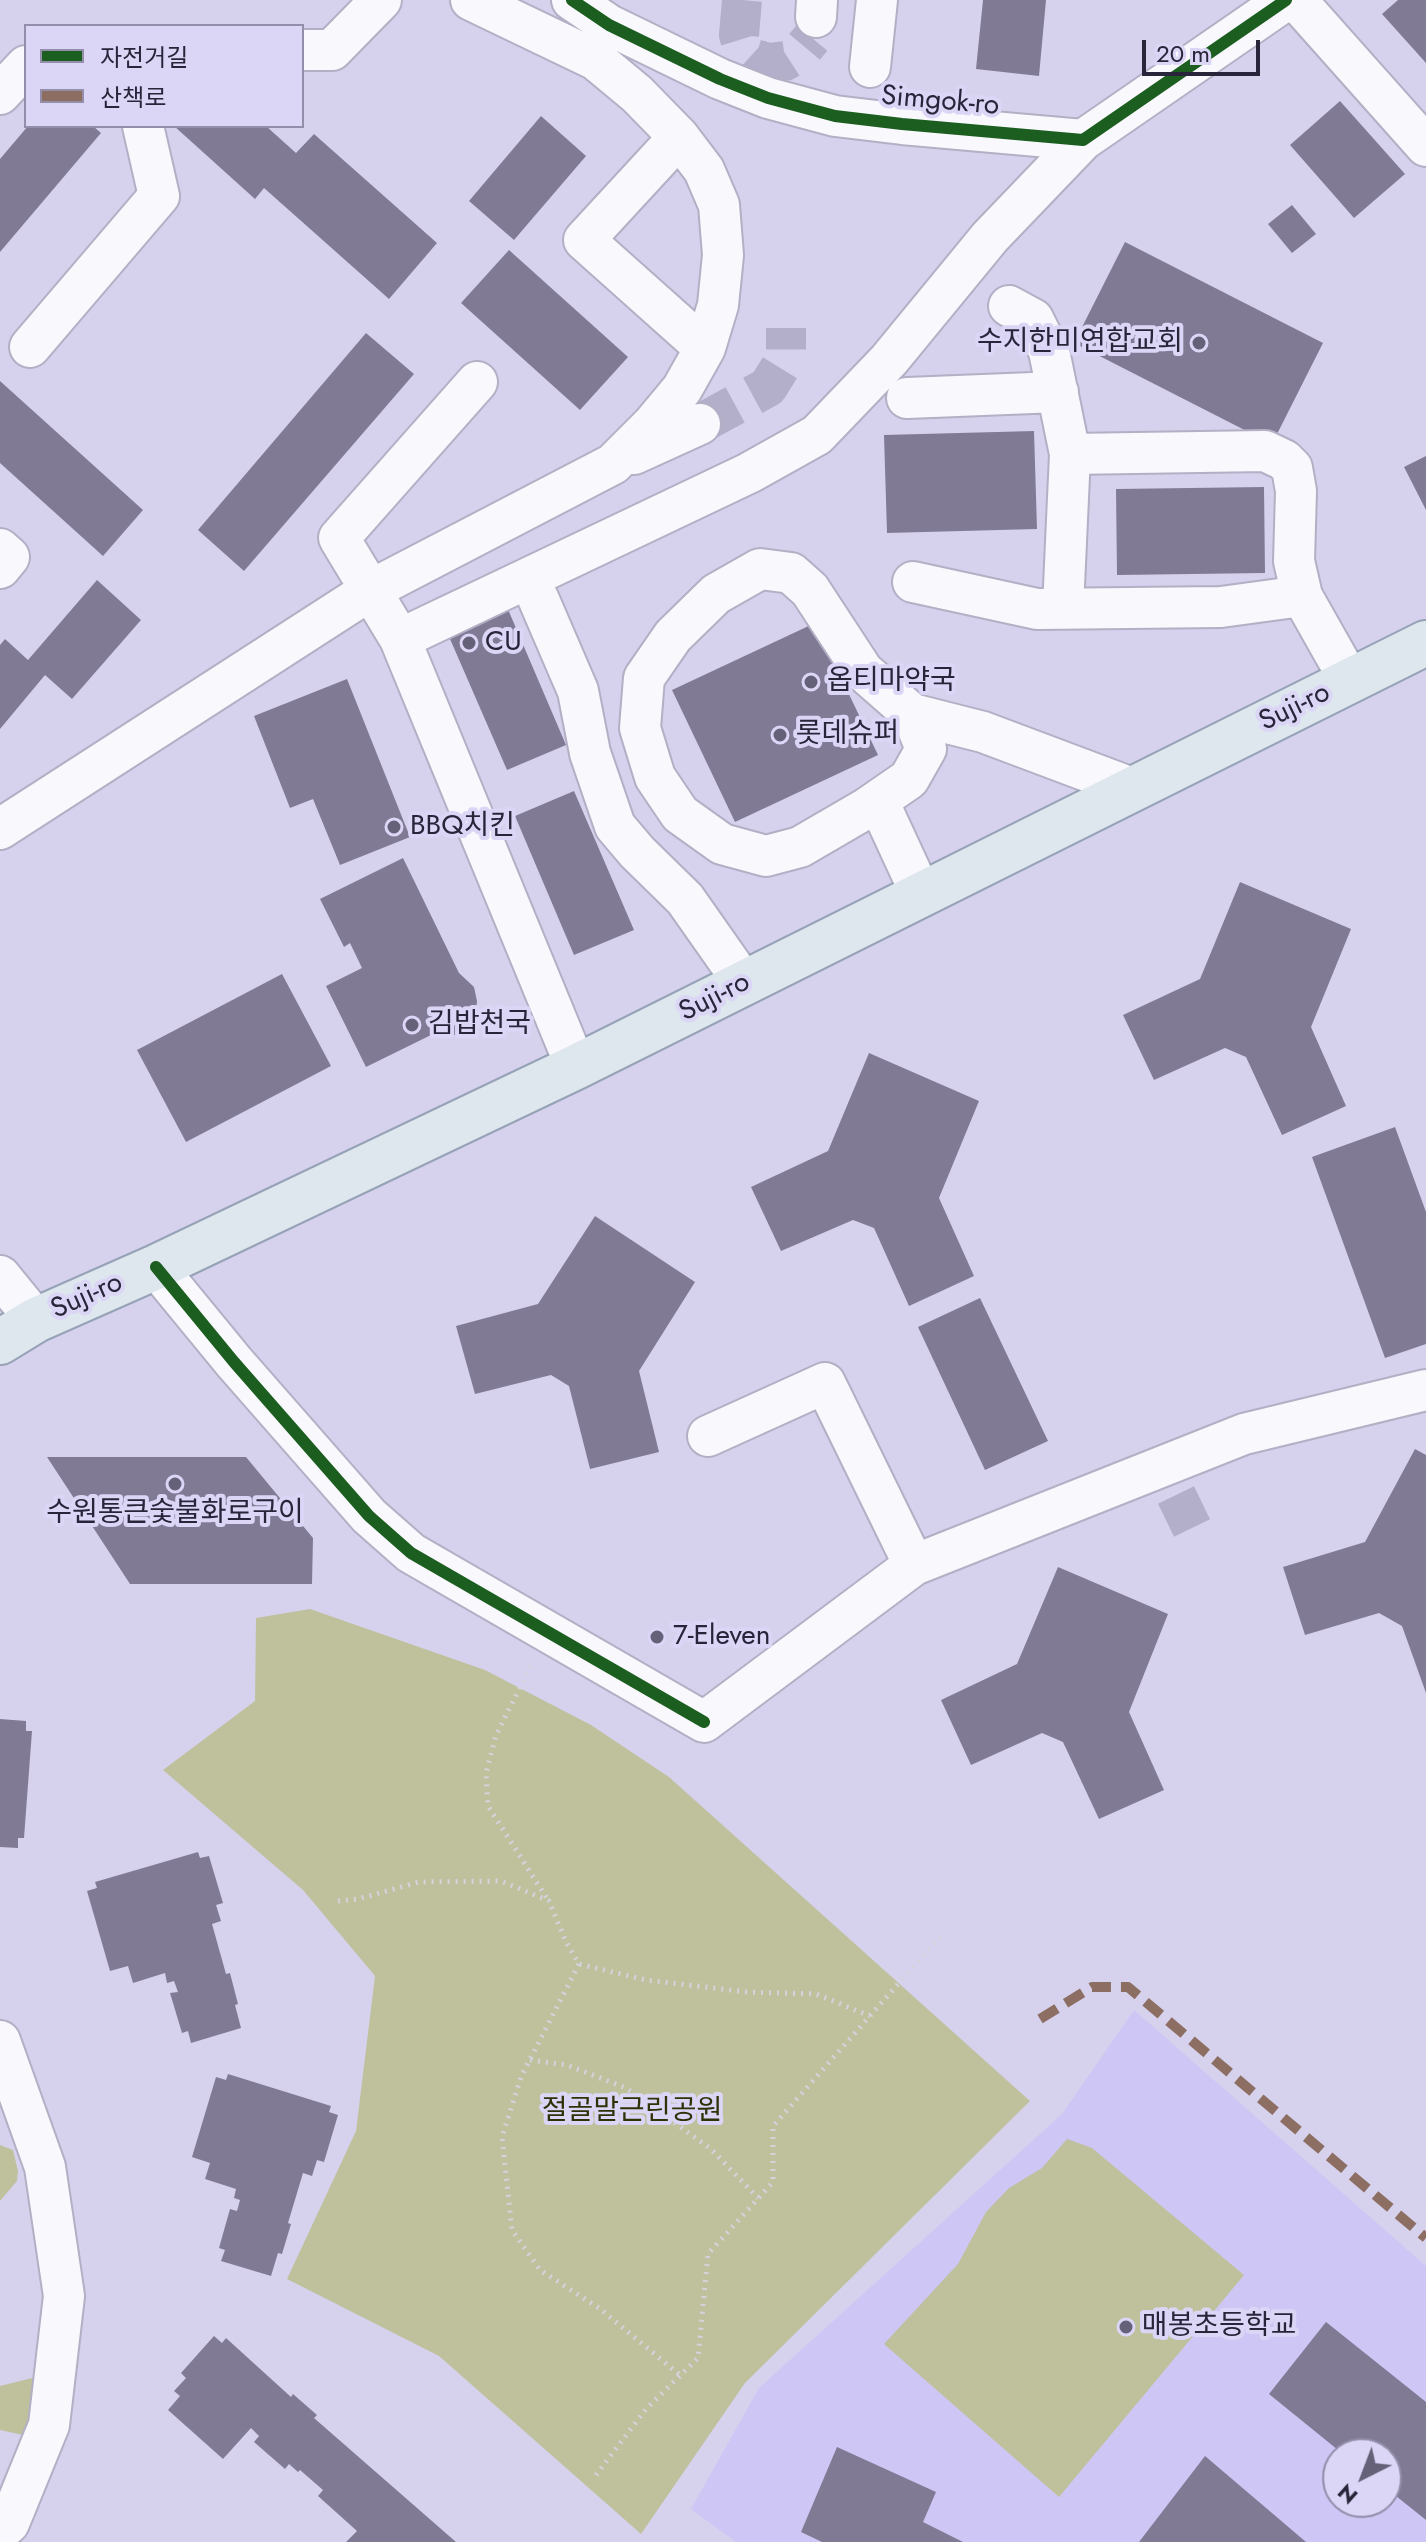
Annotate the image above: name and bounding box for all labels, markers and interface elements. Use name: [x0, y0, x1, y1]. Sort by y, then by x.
legend: [24, 24, 304, 128]
scale bar: [1146, 24, 1264, 74]
text: 20 m: [1156, 36, 1210, 71]
text: 자전거길: [100, 40, 188, 75]
text: 산책로: [100, 80, 166, 115]
street label: Simgok-ro: [880, 80, 1000, 124]
place label: 수지한미연합교회: [977, 326, 1183, 360]
marker: 수지한미연합교회: [1190, 334, 1208, 352]
place label: CU: [485, 626, 522, 660]
marker: CU: [460, 634, 478, 652]
place label: 옵티마약국: [827, 665, 956, 699]
marker: 옵티마약국: [802, 673, 820, 691]
street label: Suji-ro: [1254, 677, 1336, 739]
place label: 롯데슈퍼: [796, 718, 899, 752]
marker: 롯데슈퍼: [771, 726, 789, 744]
place label: BBQ치킨: [410, 810, 515, 844]
marker: BBQ치킨: [385, 818, 403, 836]
street label: Suji-ro: [674, 966, 756, 1030]
place label: 김밥천국: [428, 1008, 531, 1042]
marker: 김밥천국: [403, 1016, 421, 1034]
street label: Suji-ro: [46, 1266, 128, 1328]
marker: 수원통큰숯불화로구이: [166, 1475, 184, 1493]
place label: 수원통큰숯불화로구이: [46, 1497, 304, 1531]
place label: 7-Eleven: [673, 1620, 770, 1654]
marker: 7-Eleven: [648, 1628, 666, 1646]
park label: 절골말근린공원: [542, 2095, 722, 2129]
place label: 매봉초등학교: [1142, 2310, 1297, 2344]
marker: 매봉초등학교: [1117, 2318, 1135, 2336]
north arrow: [1322, 2438, 1402, 2518]
text: N: [1330, 2477, 1364, 2512]

